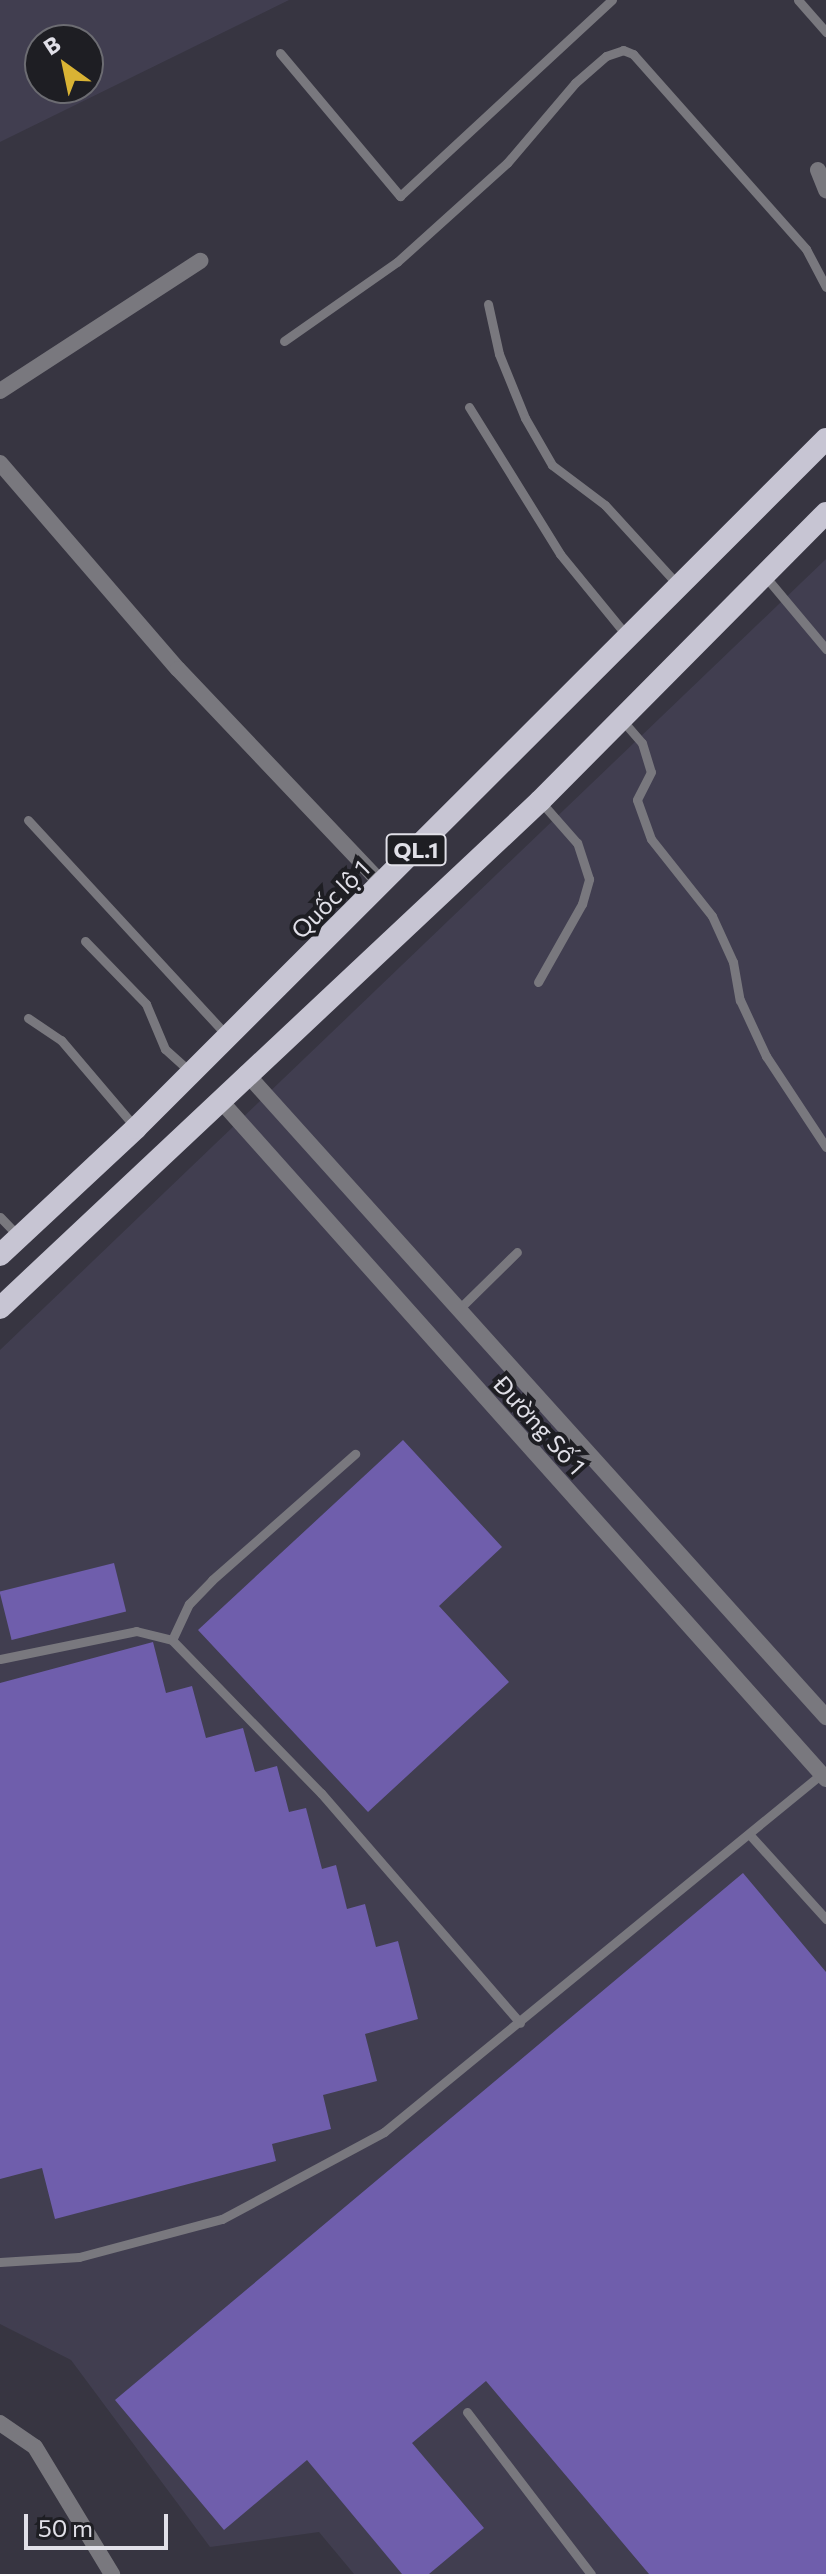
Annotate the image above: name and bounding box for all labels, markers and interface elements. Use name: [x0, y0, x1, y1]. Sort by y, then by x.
north arrow: [24, 24, 104, 104]
text: B: [38, 30, 65, 60]
road number: QL.1: [384, 832, 448, 868]
street label: Quốc lộ 1: [285, 854, 375, 944]
street label: Đường Số 1: [488, 1370, 592, 1480]
scale bar: [28, 2498, 172, 2548]
text: 50 m: [38, 2513, 93, 2542]

